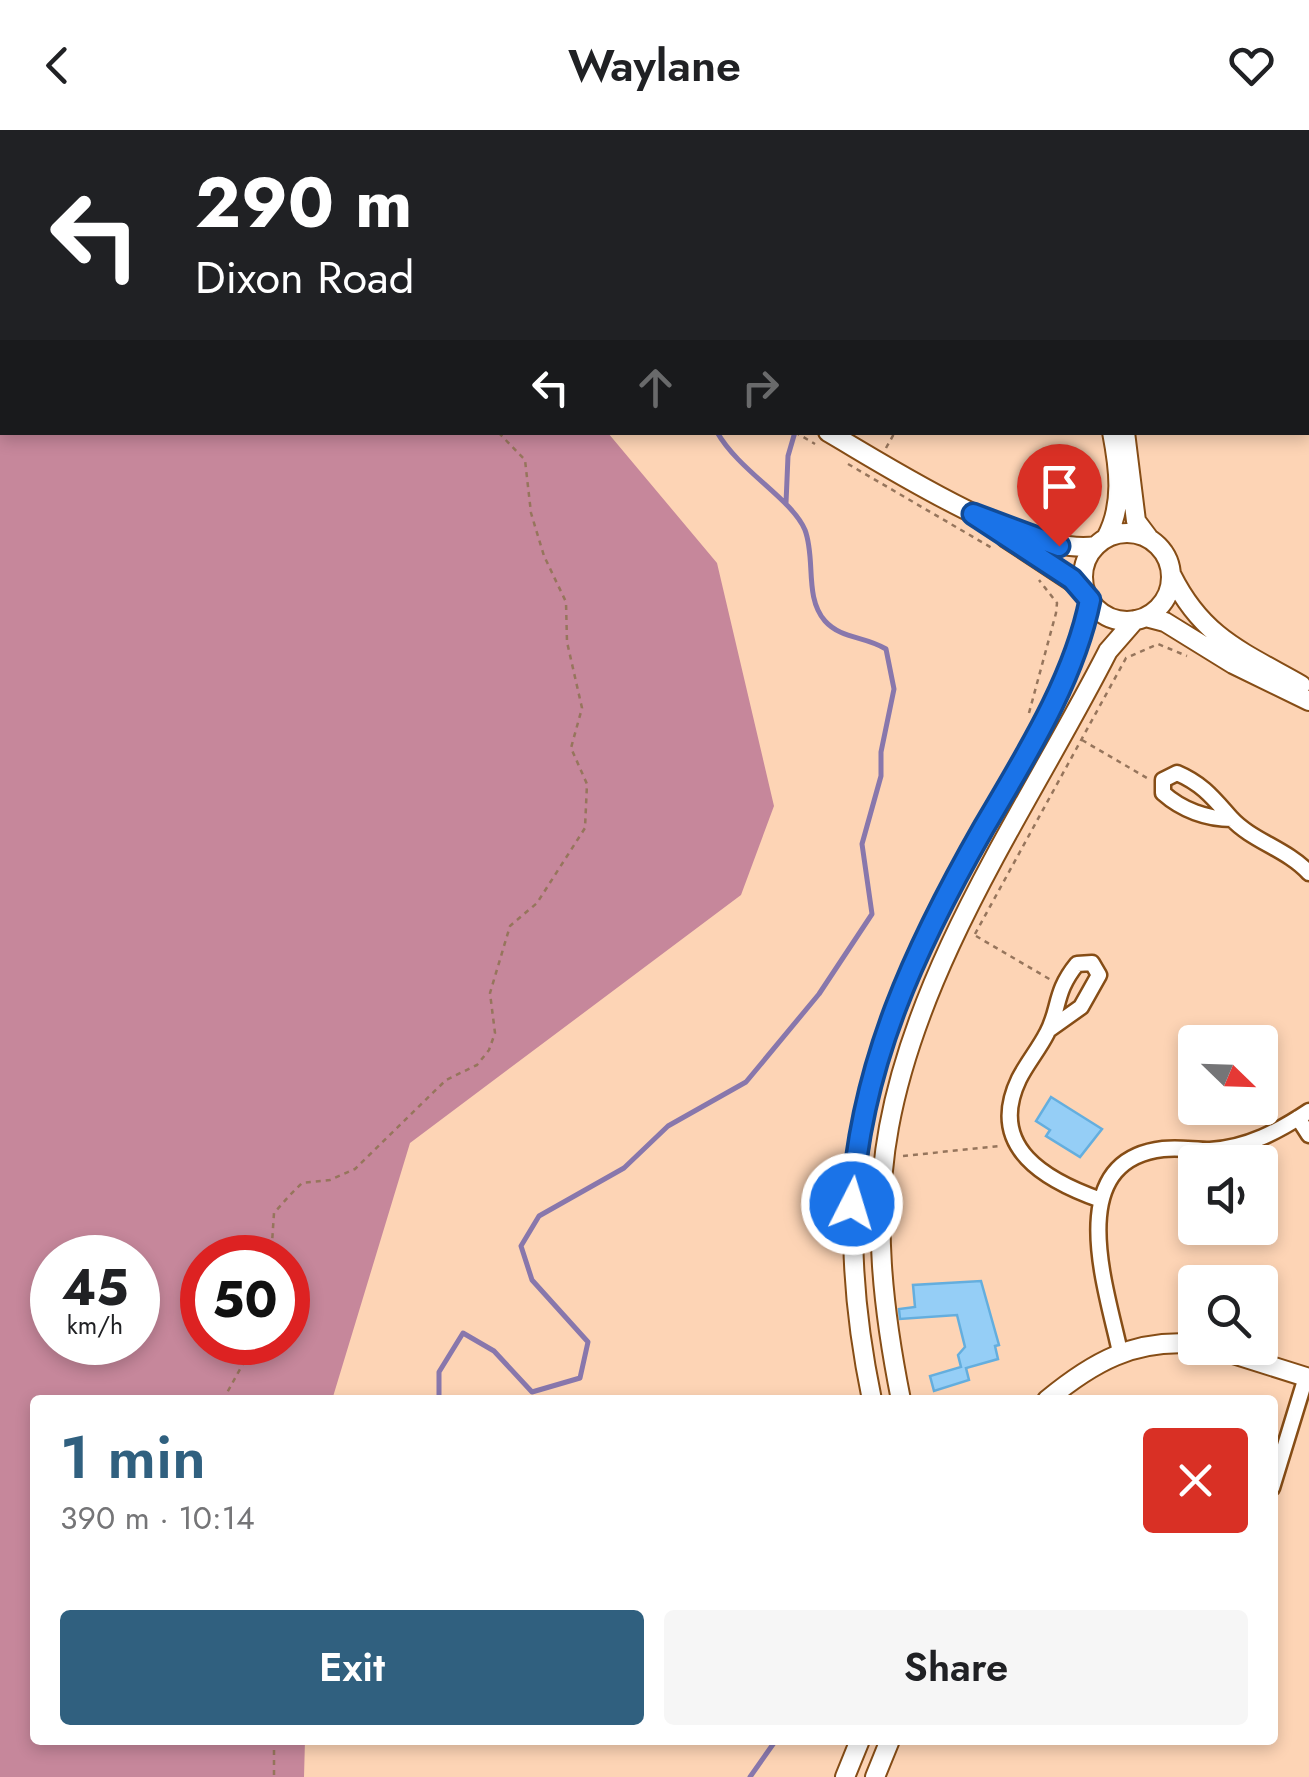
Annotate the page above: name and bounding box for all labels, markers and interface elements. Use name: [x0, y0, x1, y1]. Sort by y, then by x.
text: Waylane: [568, 33, 741, 98]
icon: back: [30, 38, 85, 93]
icon: heart: [1224, 38, 1279, 93]
text: 290 m: [195, 152, 413, 253]
icon: left: [30, 170, 160, 300]
text: Dixon Road: [195, 245, 414, 310]
icon: left: [523, 360, 578, 415]
icon: ahead: [628, 360, 683, 415]
icon: right: [733, 360, 788, 415]
pin: [1017, 444, 1102, 547]
icon: arrive: [1032, 459, 1087, 514]
north arrow: [1178, 1025, 1278, 1125]
map controls: [1178, 1025, 1278, 1365]
button: sound: [1178, 1145, 1278, 1245]
position arrow: [800, 1152, 904, 1256]
speed limit sign: 50: [180, 1235, 310, 1365]
text: 45: [61, 1251, 129, 1324]
button: search: [1178, 1265, 1278, 1365]
text: km/h: [67, 1307, 123, 1343]
text: 1 min: [60, 1414, 206, 1501]
button: close: [1143, 1428, 1248, 1533]
text: 390 m · 10:14: [60, 1495, 255, 1541]
button: Exit: [60, 1610, 644, 1725]
button: Share: [664, 1610, 1248, 1725]

